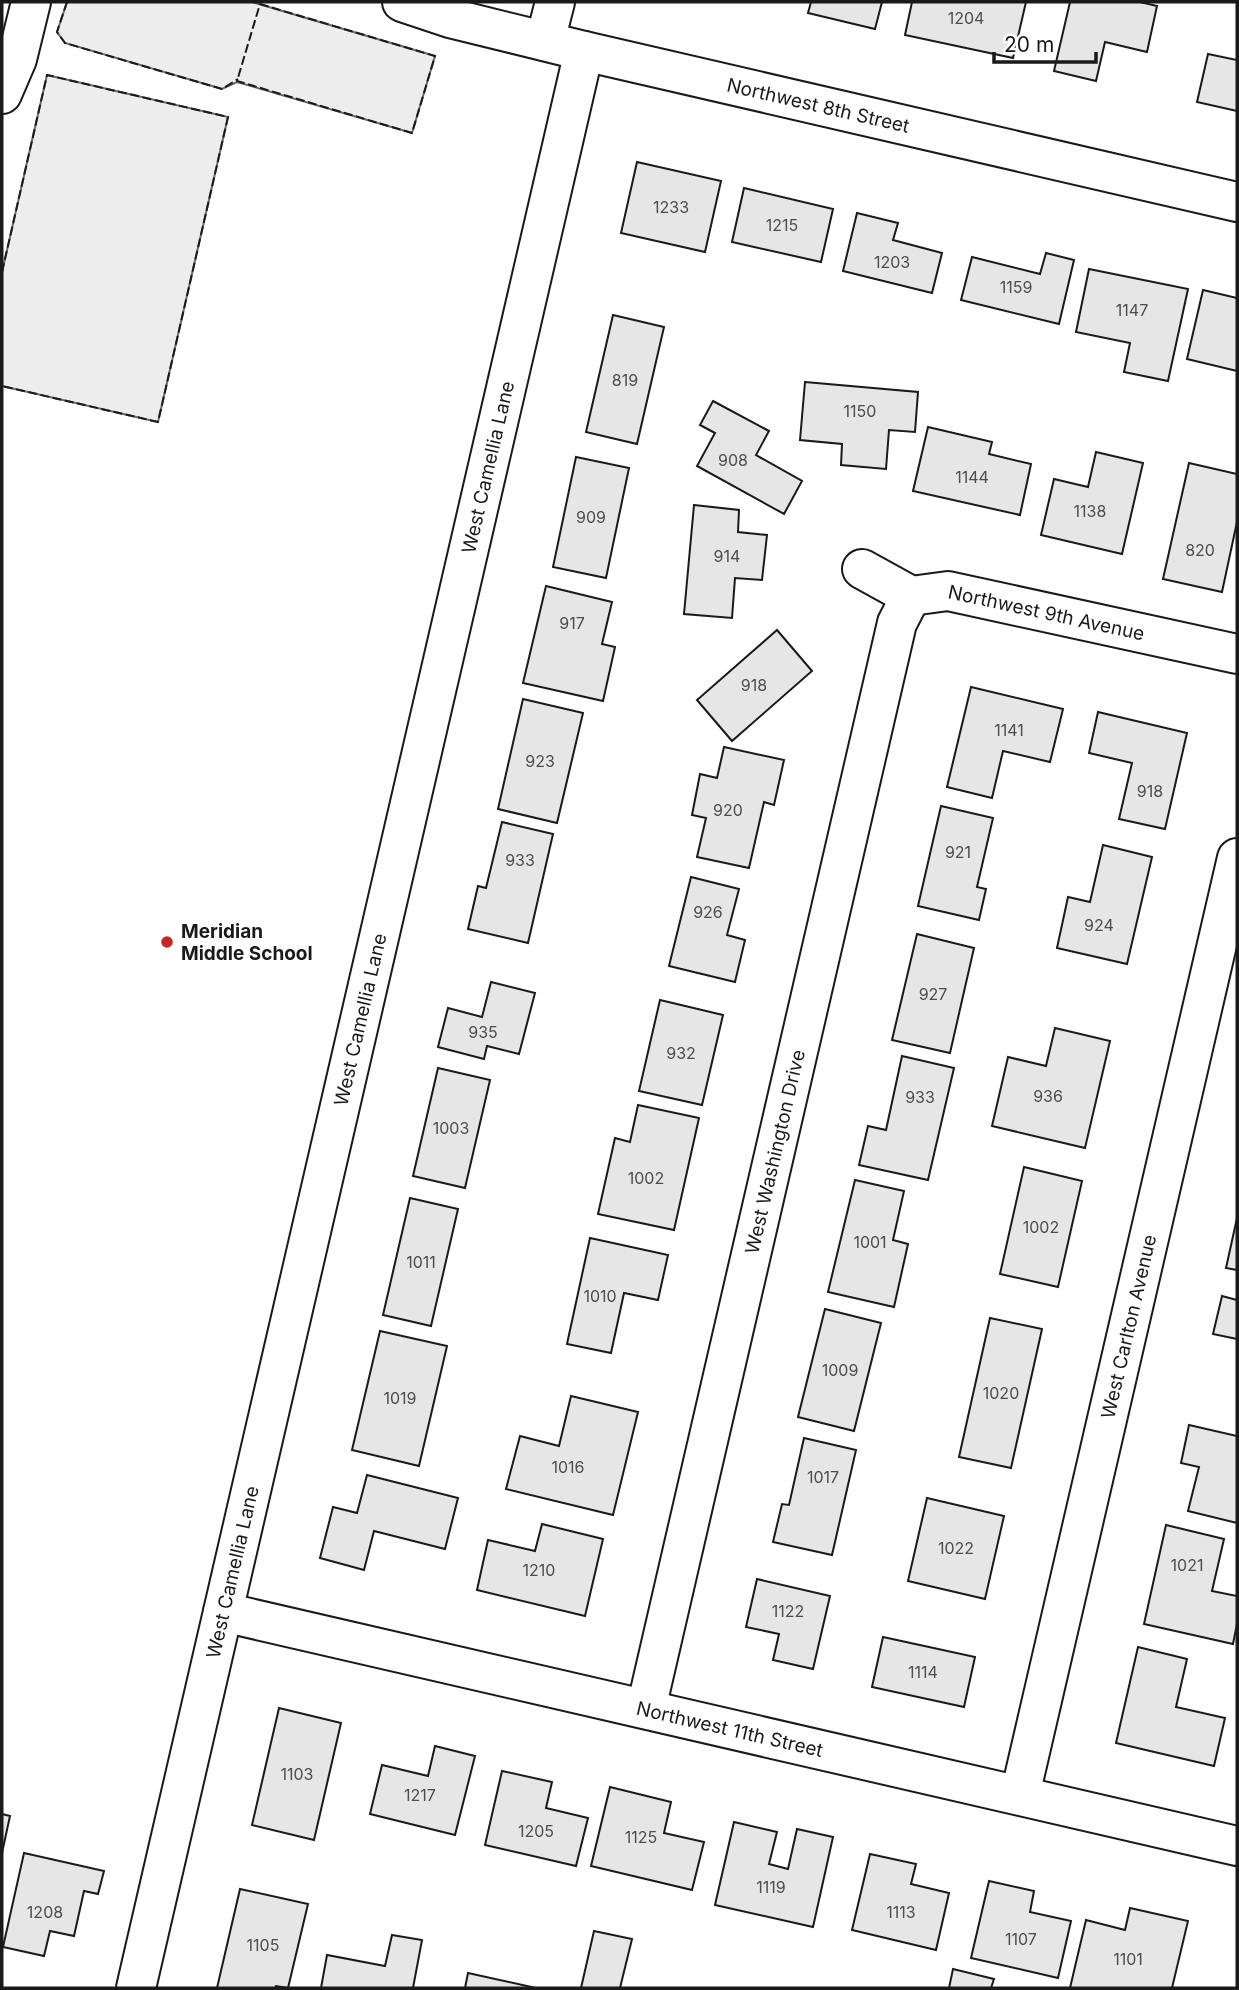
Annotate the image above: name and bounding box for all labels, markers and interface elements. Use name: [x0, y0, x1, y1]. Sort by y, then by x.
house number: 1204: [948, 8, 984, 28]
scale bar: [994, 21, 1096, 65]
text: 20 m: [1004, 32, 1054, 57]
street label: Northwest 8th Street: [725, 73, 912, 138]
house number: 1233: [653, 197, 689, 217]
house number: 1215: [766, 215, 798, 235]
house number: 1203: [874, 252, 910, 272]
house number: 1159: [1000, 277, 1032, 297]
house number: 1147: [1116, 300, 1148, 320]
house number: 819: [612, 370, 638, 390]
street label: West Camellia Lane: [457, 379, 519, 556]
house number: 1150: [844, 401, 876, 421]
house number: 908: [718, 450, 748, 470]
house number: 1144: [955, 467, 989, 487]
house number: 1138: [1074, 501, 1106, 521]
house number: 909: [576, 507, 606, 527]
house number: 820: [1185, 540, 1215, 560]
house number: 914: [714, 546, 740, 566]
street label: Northwest 9th Avenue: [946, 580, 1147, 645]
house number: 917: [559, 613, 585, 633]
house number: 918: [741, 675, 767, 695]
house number: 1141: [994, 720, 1024, 740]
house number: 923: [525, 751, 555, 771]
house number: 918: [1137, 781, 1163, 801]
house number: 920: [713, 800, 743, 820]
house number: 921: [945, 842, 971, 862]
house number: 933: [505, 850, 535, 870]
house number: 926: [693, 902, 723, 922]
house number: 924: [1084, 915, 1114, 935]
place label: Meridian Middle School: [181, 920, 313, 965]
street label: West Camellia Lane: [329, 931, 392, 1108]
marker: Meridian Middle School: [159, 934, 175, 950]
house number: 927: [919, 984, 947, 1004]
house number: 935: [468, 1022, 498, 1042]
house number: 932: [666, 1043, 696, 1063]
street label: West Washington Drive: [741, 1047, 810, 1256]
house number: 936: [1033, 1086, 1063, 1106]
house number: 933: [905, 1087, 935, 1107]
house number: 1003: [433, 1118, 469, 1138]
house number: 1002: [628, 1168, 664, 1188]
house number: 1002: [1023, 1217, 1059, 1237]
house number: 1001: [853, 1232, 887, 1252]
street label: West Carlton Avenue: [1097, 1232, 1161, 1421]
house number: 1011: [406, 1252, 436, 1272]
house number: 1010: [583, 1286, 617, 1306]
house number: 1009: [822, 1360, 858, 1380]
house number: 1020: [983, 1383, 1019, 1403]
house number: 1019: [383, 1388, 417, 1408]
house number: 1016: [551, 1457, 585, 1477]
house number: 1017: [807, 1467, 839, 1487]
street label: West Camellia Lane: [202, 1484, 264, 1661]
house number: 1022: [938, 1538, 974, 1558]
house number: 1021: [1171, 1555, 1203, 1575]
house number: 1210: [523, 1560, 555, 1580]
house number: 1122: [772, 1601, 804, 1621]
house number: 1114: [908, 1662, 938, 1682]
street label: Northwest 11th Street: [634, 1697, 825, 1762]
house number: 1103: [281, 1764, 314, 1784]
house number: 1217: [404, 1785, 436, 1805]
house number: 1205: [518, 1821, 554, 1841]
house number: 1125: [625, 1827, 657, 1847]
house number: 1119: [756, 1877, 786, 1897]
house number: 1208: [27, 1902, 63, 1922]
house number: 1113: [886, 1902, 916, 1922]
house number: 1107: [1005, 1929, 1037, 1949]
house number: 1105: [247, 1935, 279, 1955]
house number: 1101: [1113, 1949, 1143, 1969]

